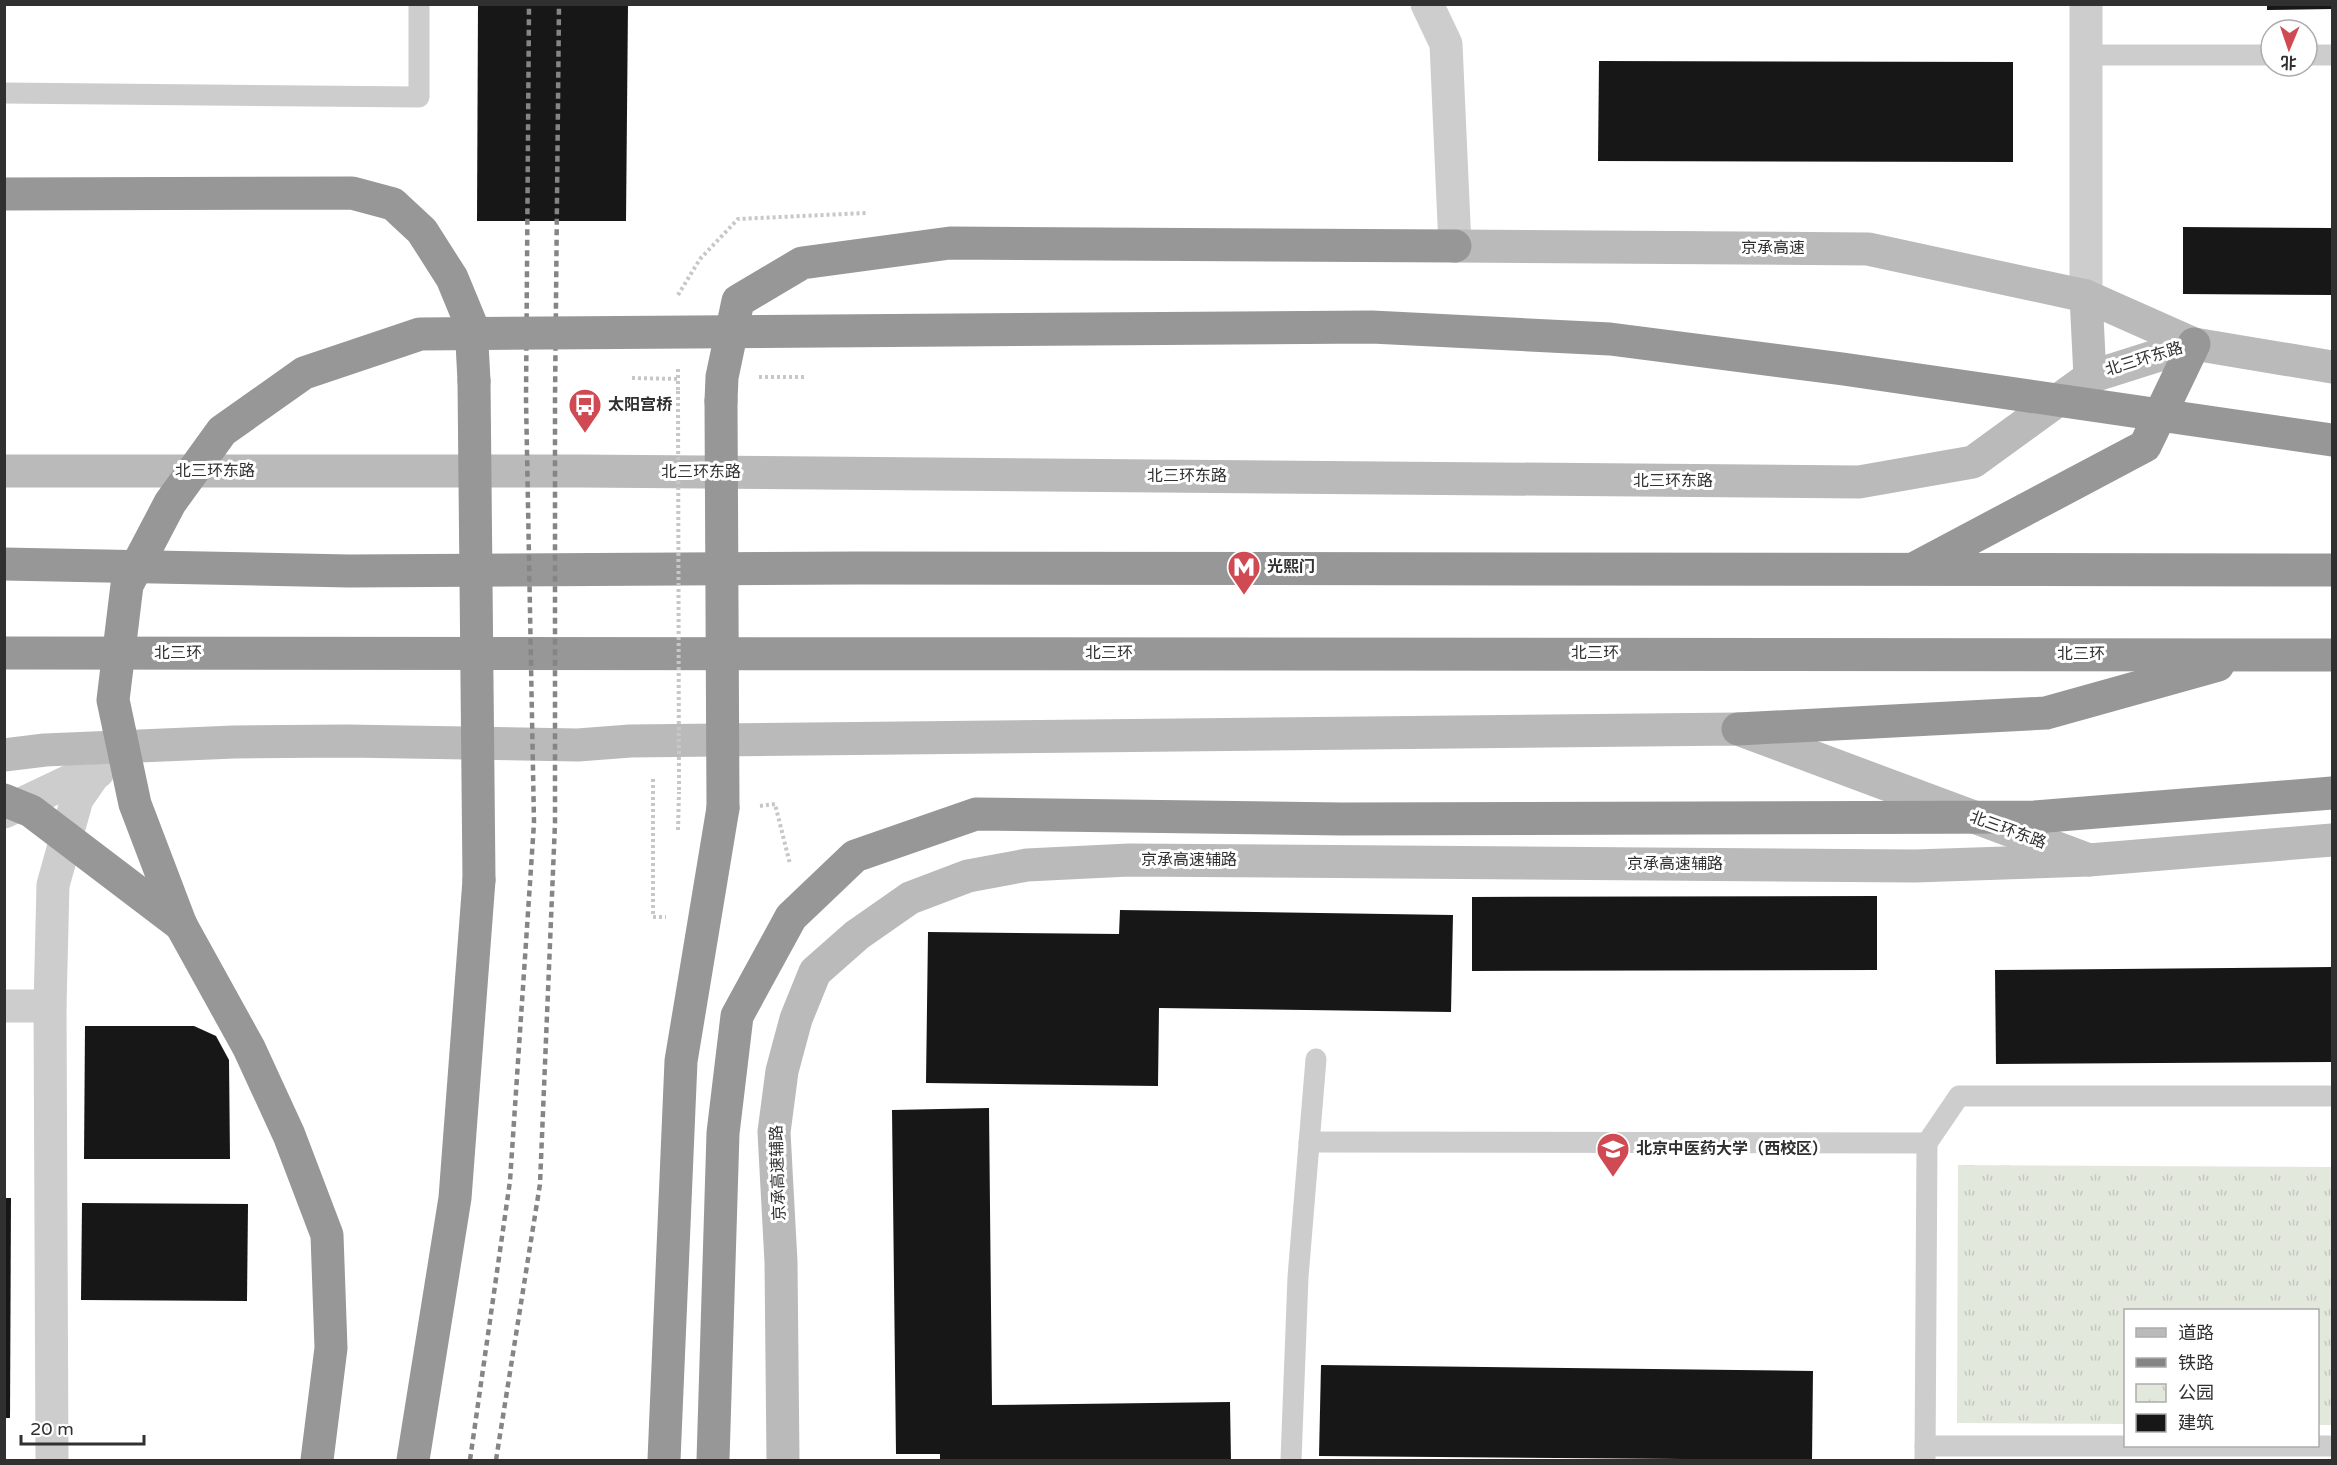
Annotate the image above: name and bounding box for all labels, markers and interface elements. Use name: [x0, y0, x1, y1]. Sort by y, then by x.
north arrow: [2259, 18, 2319, 78]
text: 北: [2280, 52, 2297, 72]
street label: 京承高速: [1741, 238, 1805, 258]
street label: 北三环东路: [2103, 338, 2185, 380]
bus stop icon: 太阳宫桥: [567, 387, 603, 434]
place label: 太阳宫桥: [608, 395, 673, 415]
street label: 北三环东路: [175, 461, 255, 481]
street label: 北三环东路: [661, 462, 741, 482]
street label: 北三环东路: [1147, 466, 1227, 486]
street label: 北三环东路: [1633, 471, 1713, 491]
metro station icon: 光熙门: [1226, 549, 1262, 596]
place label: 光熙门: [1267, 557, 1315, 577]
street label: 北三环: [154, 643, 202, 663]
street label: 北三环: [1085, 643, 1133, 663]
street label: 北三环: [1571, 643, 1619, 663]
street label: 北三环: [2057, 644, 2105, 664]
street label: 北三环东路: [1967, 807, 2049, 853]
street label: 京承高速辅路: [1141, 850, 1237, 870]
street label: 京承高速辅路: [1627, 854, 1723, 874]
street label: 京承高速辅路: [766, 1125, 790, 1221]
school or university icon: 北京中医药大学（西校区）: [1595, 1131, 1631, 1178]
place label: 北京中医药大学（西校区）: [1636, 1139, 1828, 1159]
legend: [2124, 1309, 2319, 1447]
text: 道路: [2178, 1322, 2214, 1344]
text: 铁路: [2178, 1352, 2214, 1374]
text: 公园: [2178, 1382, 2214, 1404]
scale bar: [21, 1408, 144, 1446]
text: 建筑: [2178, 1412, 2214, 1434]
text: 20 m: [30, 1418, 74, 1440]

